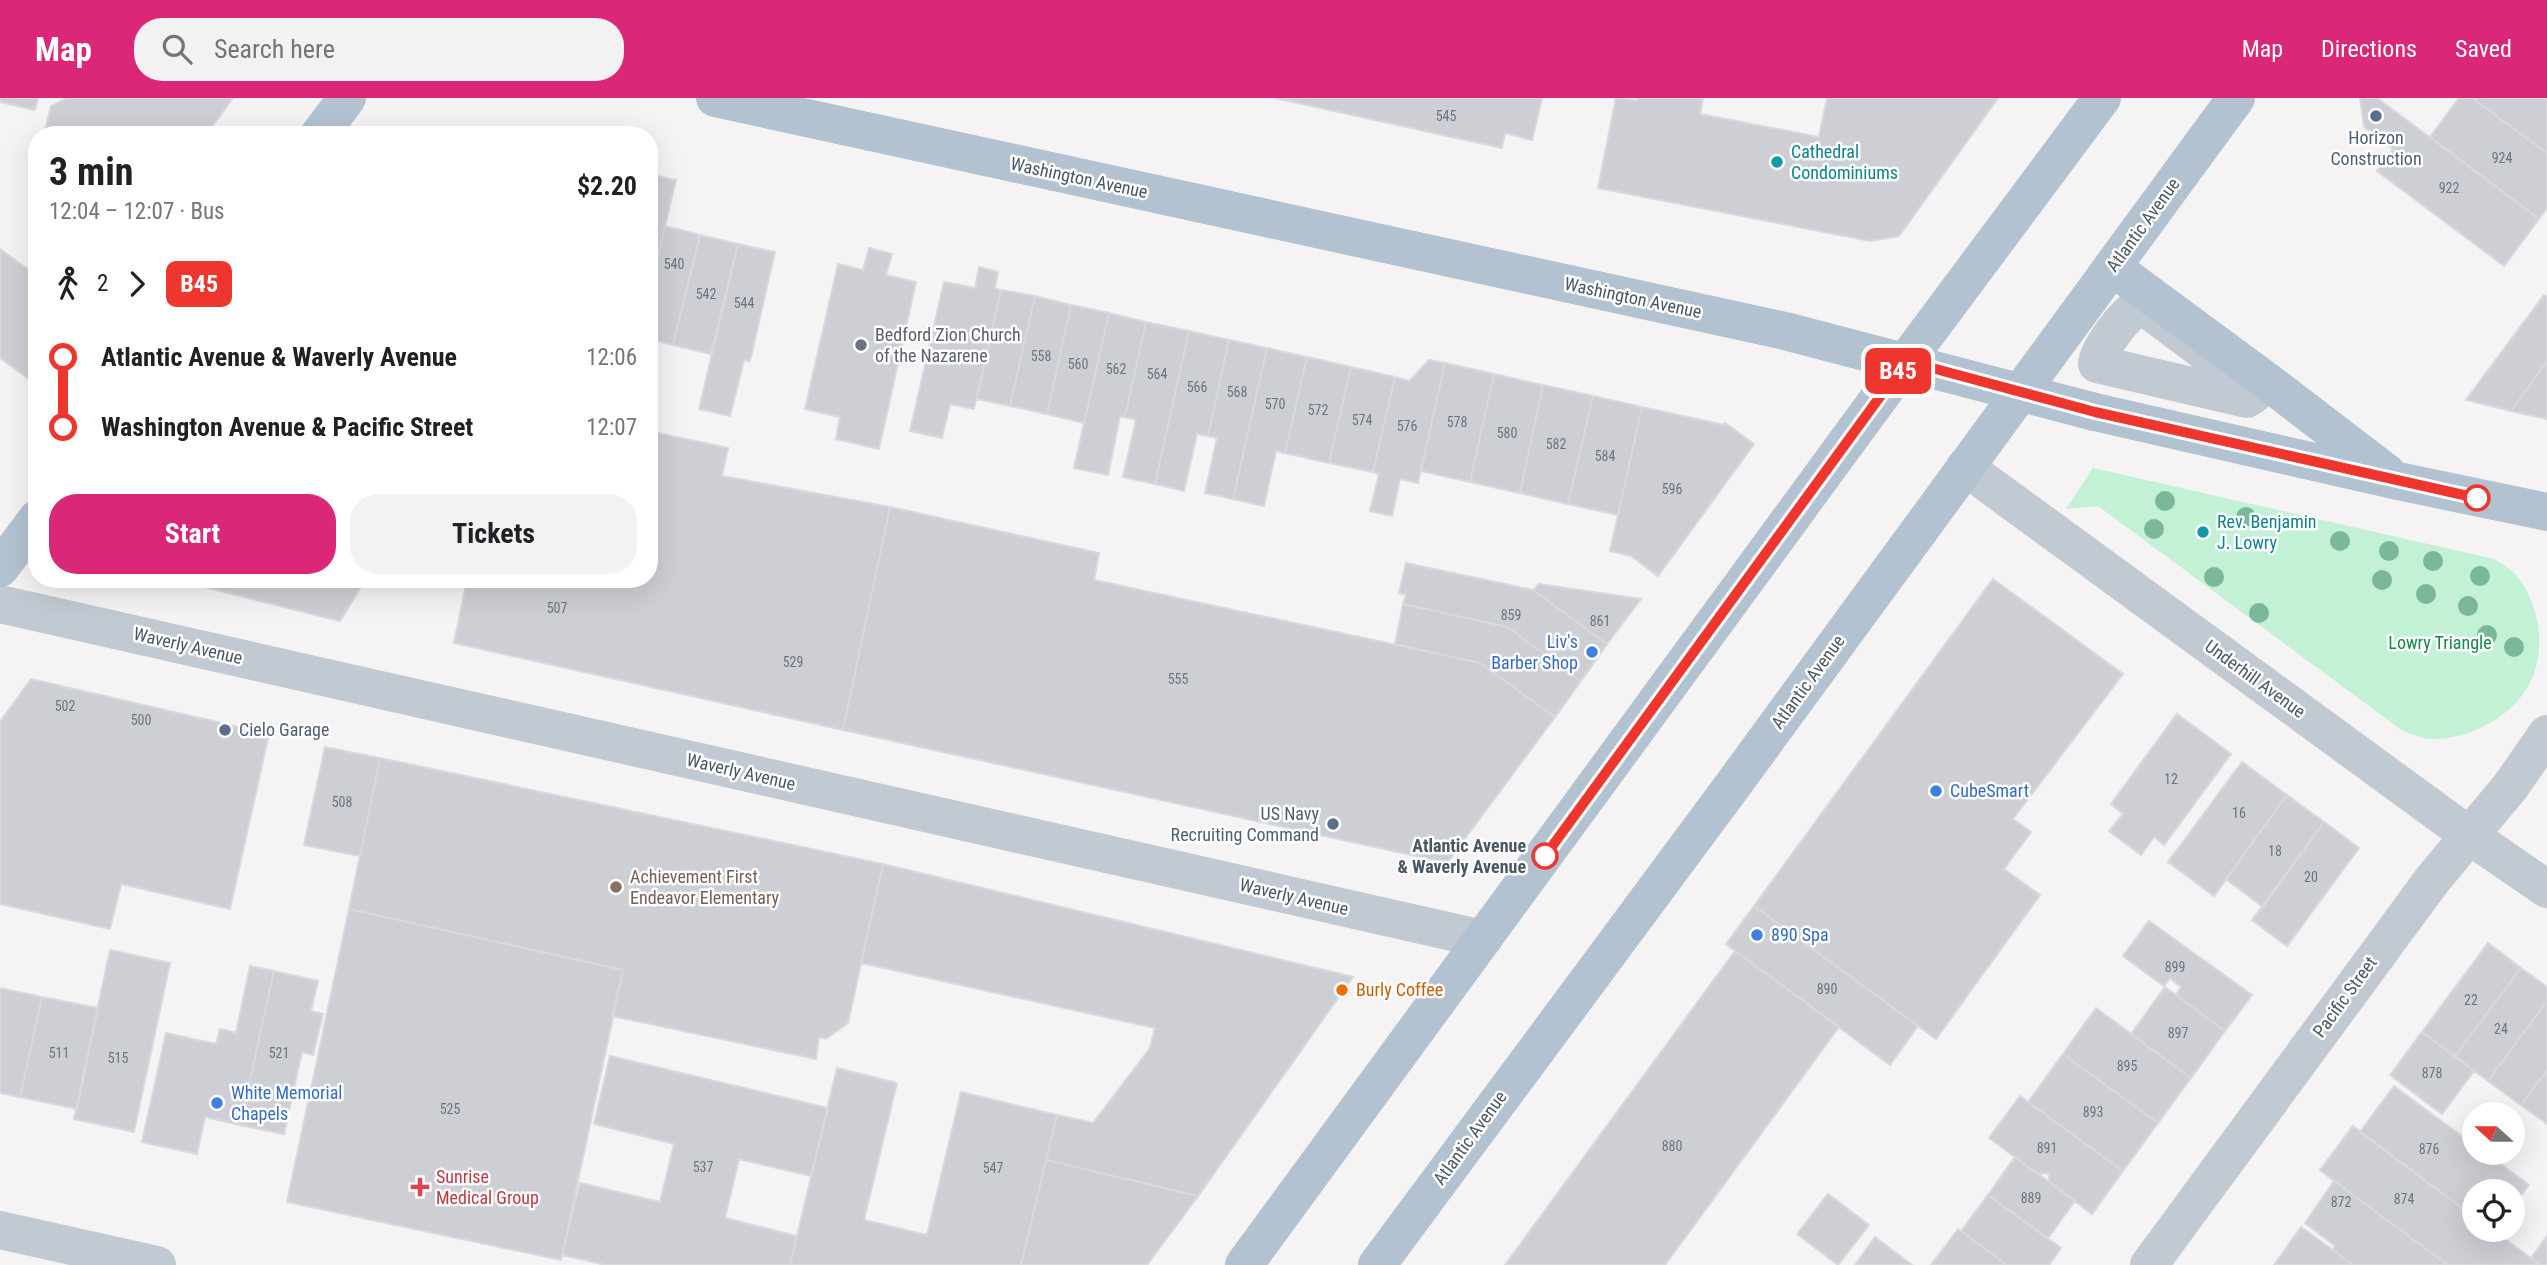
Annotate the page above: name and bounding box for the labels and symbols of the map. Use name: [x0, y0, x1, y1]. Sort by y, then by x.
house number: 545: [1436, 108, 1456, 124]
marker: Horizon Construction: [2368, 108, 2384, 124]
place label: Horizon Construction: [2330, 127, 2422, 169]
place label: Cathedral Condominiums: [1791, 141, 1898, 183]
house number: 924: [2492, 150, 2512, 166]
street label: Washington Avenue: [1009, 153, 1150, 202]
marker: Cathedral Condominiums: [1769, 154, 1785, 170]
street label: Atlantic Avenue: [2102, 174, 2184, 276]
house number: 922: [2439, 180, 2459, 196]
house number: 540: [664, 256, 684, 272]
street label: Washington Avenue: [1563, 273, 1704, 322]
house number: 542: [696, 286, 716, 302]
house number: 544: [734, 295, 754, 311]
place label: Bedford Zion Church of the Nazarene: [875, 324, 1021, 366]
marker: Bedford Zion Church of the Nazarene: [853, 337, 869, 353]
house number: 558: [1031, 348, 1051, 364]
line badge: B45: [1858, 348, 1938, 394]
house number: 560: [1068, 356, 1088, 372]
house number: 562: [1106, 361, 1126, 377]
house number: 564: [1147, 366, 1167, 382]
house number: 566: [1187, 379, 1207, 395]
house number: 568: [1227, 384, 1247, 400]
house number: 570: [1265, 396, 1285, 412]
house number: 572: [1308, 402, 1328, 418]
house number: 574: [1352, 412, 1372, 428]
house number: 578: [1447, 414, 1467, 430]
house number: 576: [1397, 418, 1417, 434]
house number: 580: [1497, 425, 1517, 441]
house number: 582: [1546, 436, 1566, 452]
house number: 584: [1595, 448, 1615, 464]
house number: 596: [1662, 481, 1682, 497]
unlabelled marker: [2464, 485, 2490, 511]
place label: Rev. Benjamin J. Lowry: [2217, 511, 2317, 553]
marker: Rev. Benjamin J. Lowry: [2195, 524, 2211, 540]
house number: 507: [547, 600, 567, 616]
house number: 859: [1501, 607, 1521, 623]
house number: 861: [1590, 613, 1610, 629]
street label: Waverly Avenue: [132, 623, 245, 668]
place label: Liv's Barber Shop: [1491, 631, 1578, 673]
street label: Atlantic Avenue: [1767, 631, 1849, 733]
park label: Lowry Triangle: [2388, 632, 2492, 653]
street label: Underhill Avenue: [2201, 635, 2309, 722]
marker: Liv's Barber Shop: [1584, 644, 1600, 660]
house number: 529: [783, 654, 803, 670]
house number: 555: [1168, 671, 1188, 687]
house number: 502: [55, 698, 75, 714]
house number: 500: [131, 712, 151, 728]
place label: Cielo Garage: [239, 719, 329, 740]
marker: Cielo Garage: [217, 722, 233, 738]
street label: Waverly Avenue: [685, 749, 798, 794]
house number: 12: [2164, 771, 2178, 787]
place label: CubeSmart: [1950, 780, 2029, 801]
marker: CubeSmart: [1928, 783, 1944, 799]
house number: 508: [332, 794, 352, 810]
place label: US Navy Recruiting Command: [1171, 803, 1319, 845]
house number: 16: [2232, 805, 2246, 821]
marker: US Navy Recruiting Command: [1325, 816, 1341, 832]
place label: Atlantic Avenue & Waverly Avenue: [1397, 835, 1526, 877]
marker: Atlantic Avenue & Waverly Avenue: [1532, 843, 1558, 869]
house number: 18: [2268, 843, 2282, 859]
place label: Achievement First Endeavor Elementary: [630, 866, 780, 908]
house number: 20: [2304, 869, 2318, 885]
street label: Waverly Avenue: [1238, 874, 1351, 919]
marker: Achievement First Endeavor Elementary: [608, 879, 624, 895]
place label: 890 Spa: [1771, 924, 1829, 945]
marker: 890 Spa: [1749, 927, 1765, 943]
street label: Pacific Street: [2308, 952, 2381, 1041]
house number: 899: [2165, 959, 2185, 975]
place label: Burly Coffee: [1356, 979, 1443, 1000]
house number: 890: [1817, 981, 1837, 997]
marker: Burly Coffee: [1334, 982, 1350, 998]
house number: 22: [2464, 992, 2478, 1008]
house number: 24: [2494, 1021, 2508, 1037]
house number: 897: [2168, 1025, 2188, 1041]
house number: 511: [49, 1045, 69, 1061]
house number: 521: [269, 1045, 289, 1061]
house number: 515: [108, 1050, 128, 1066]
house number: 895: [2117, 1058, 2137, 1074]
house number: 878: [2422, 1065, 2442, 1081]
place label: White Memorial Chapels: [231, 1082, 342, 1124]
street label: Atlantic Avenue: [1429, 1087, 1511, 1189]
marker: White Memorial Chapels: [209, 1095, 225, 1111]
house number: 525: [440, 1101, 460, 1117]
north arrow: [2462, 1102, 2525, 1166]
house number: 893: [2083, 1104, 2103, 1120]
house number: 880: [1662, 1138, 1682, 1154]
house number: 891: [2037, 1140, 2057, 1156]
house number: 876: [2419, 1141, 2439, 1157]
house number: 537: [693, 1159, 713, 1175]
house number: 547: [983, 1160, 1003, 1176]
place label: Sunrise Medical Group: [436, 1166, 539, 1208]
marker: Sunrise Medical Group: [410, 1177, 430, 1197]
house number: 889: [2021, 1190, 2041, 1206]
house number: 874: [2394, 1191, 2414, 1207]
house number: 872: [2331, 1194, 2351, 1210]

